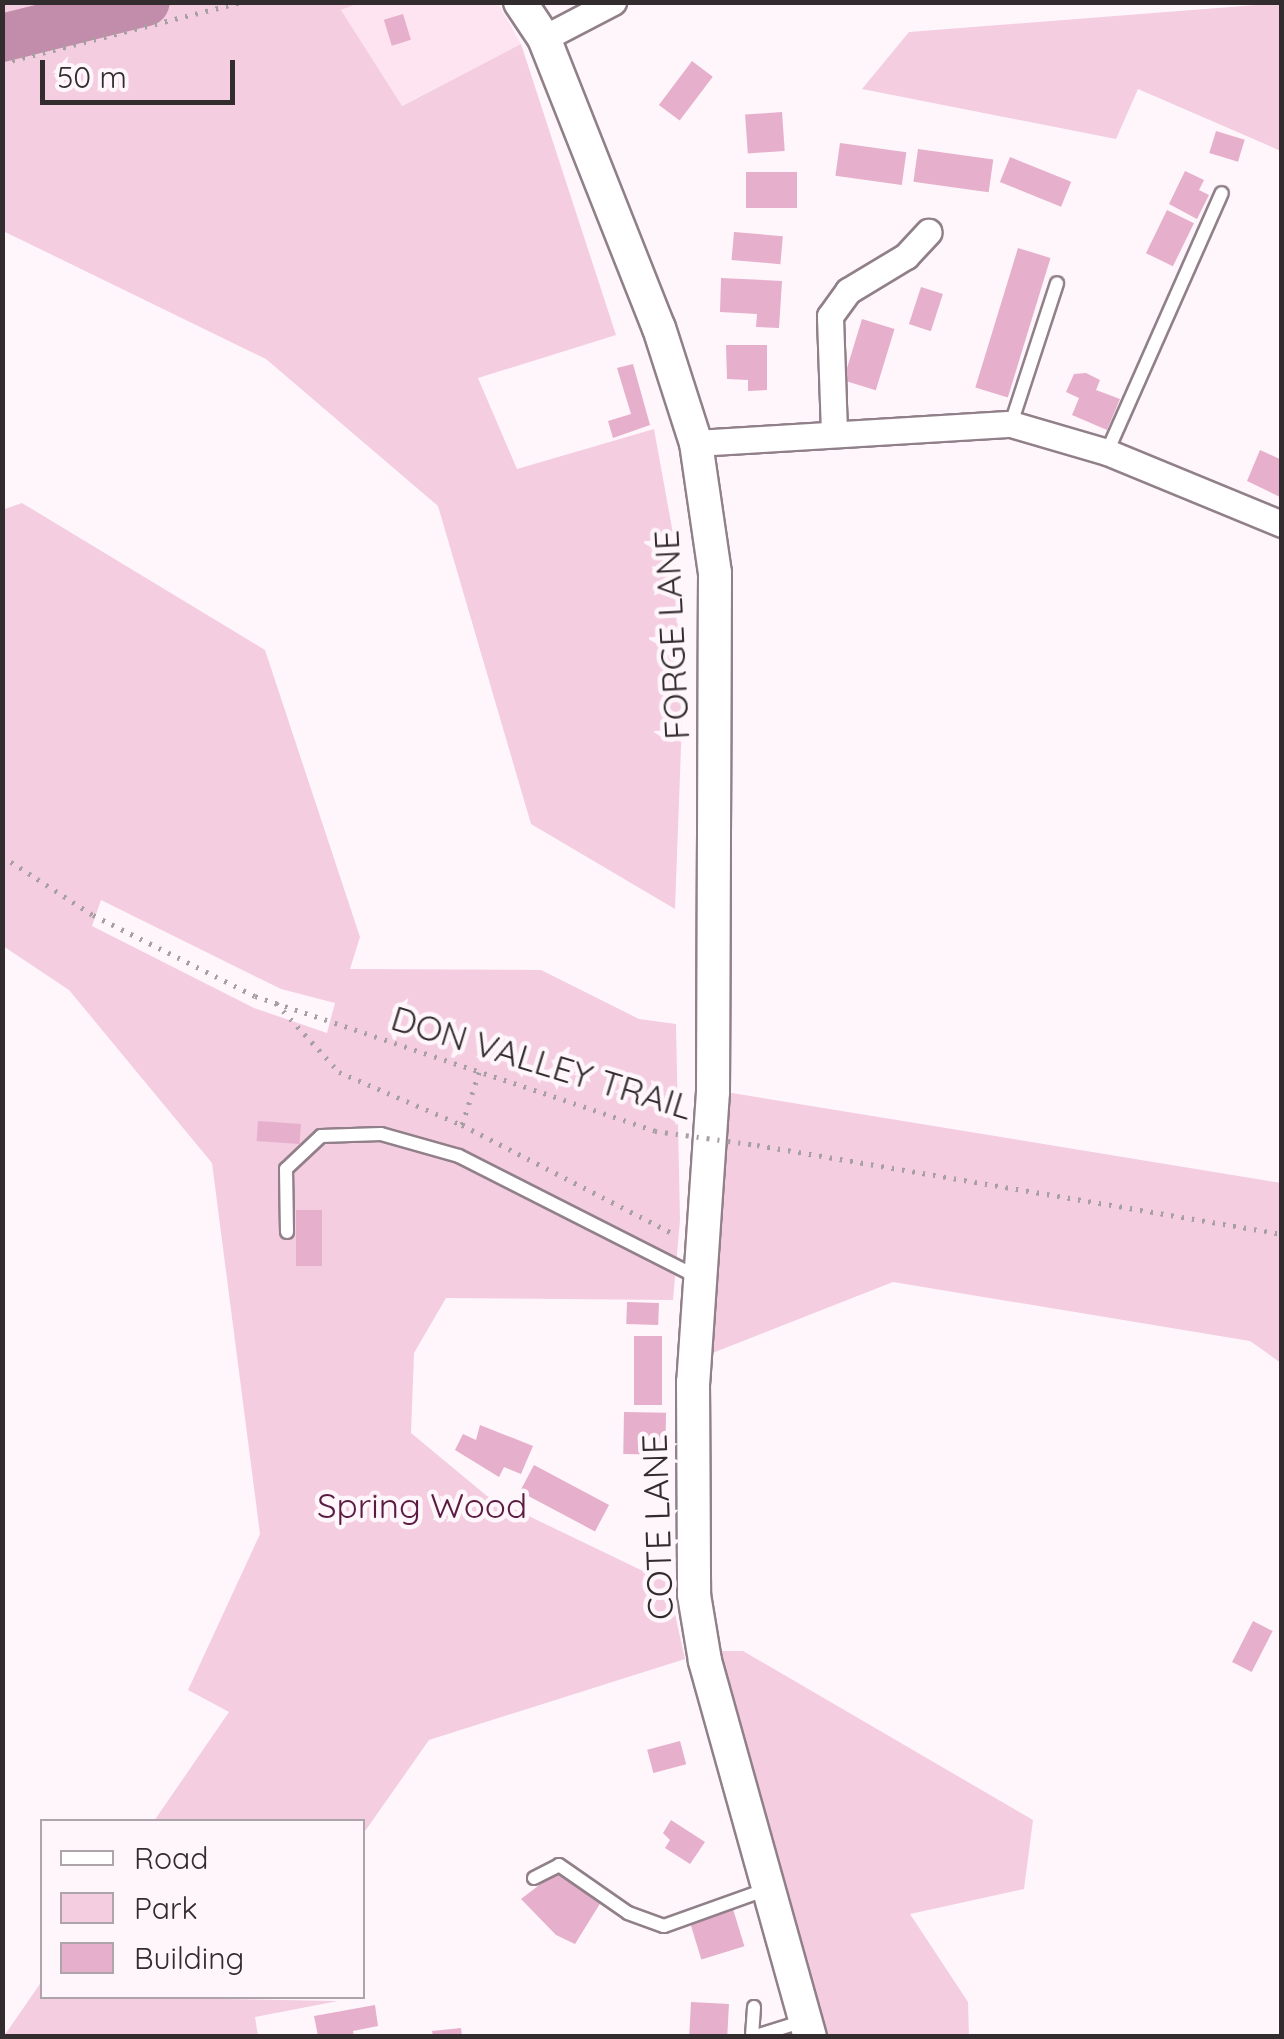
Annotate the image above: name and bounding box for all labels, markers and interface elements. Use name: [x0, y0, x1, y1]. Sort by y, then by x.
scale bar: [45, 40, 240, 102]
text: 50 m: [57, 58, 127, 96]
street label: FORGE LANE: [645, 529, 697, 741]
street label: DON VALLEY TRAIL: [386, 996, 698, 1128]
street label: COTE LANE: [633, 1433, 681, 1621]
park label: Spring Wood: [317, 1484, 527, 1526]
legend: [40, 1819, 365, 1999]
text: Road: [134, 1839, 208, 1877]
text: Park: [134, 1889, 198, 1927]
text: Building: [134, 1939, 244, 1977]

